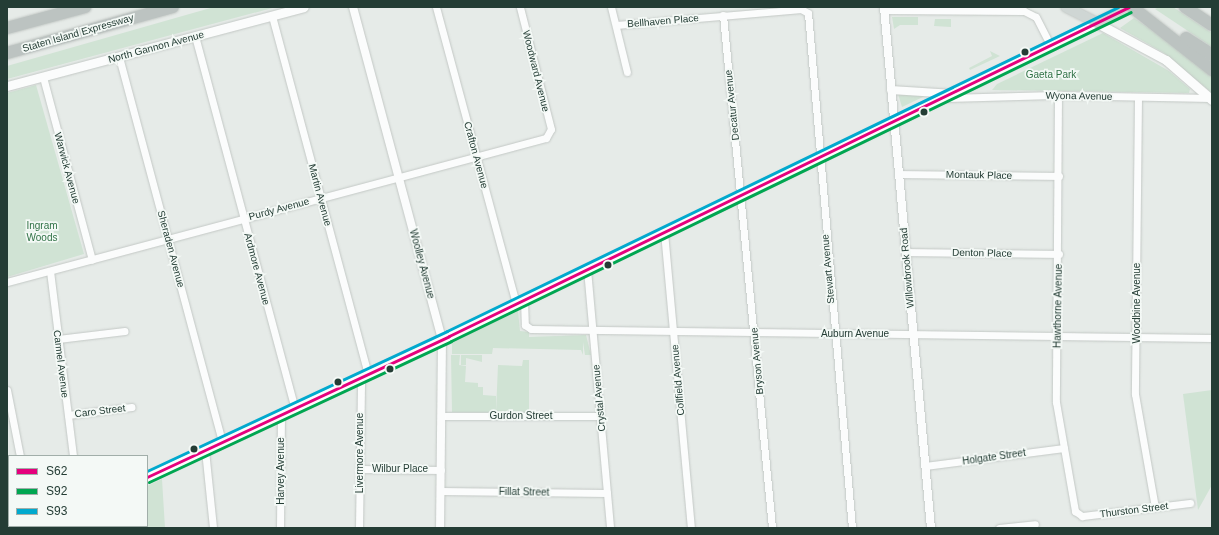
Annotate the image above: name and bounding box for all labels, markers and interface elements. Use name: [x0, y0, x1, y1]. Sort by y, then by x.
street label: Staten Island Expressway: [21, 11, 135, 55]
street label: Bellhaven Place: [627, 12, 699, 30]
street label: North Gannon Avenue: [106, 28, 206, 66]
street label: Woodward Avenue: [520, 29, 552, 113]
unlabelled marker: [1020, 47, 1030, 57]
street label: Decatur Avenue: [722, 69, 742, 141]
park label: Gaeta Park: [1026, 69, 1076, 81]
street label: Wyona Avenue: [1045, 89, 1113, 103]
unlabelled marker: [919, 107, 929, 117]
street label: Crafton Avenue: [461, 120, 491, 190]
street label: Warwick Avenue: [52, 131, 82, 205]
street label: Martin Avenue: [306, 162, 334, 228]
street label: Montauk Place: [946, 168, 1012, 182]
street label: Purdy Avenue: [247, 195, 311, 223]
street label: Sheraden Avenue: [155, 209, 187, 289]
park label: Ingram Woods: [26, 219, 58, 242]
street label: Willowbrook Road: [898, 227, 916, 309]
street label: Woolley Avenue: [407, 228, 437, 300]
street label: Ardmore Avenue: [242, 231, 272, 307]
street label: Stewart Avenue: [819, 233, 837, 305]
street label: Denton Place: [952, 246, 1012, 260]
unlabelled marker: [603, 260, 613, 270]
street label: Woodbine Avenue: [1131, 262, 1143, 344]
street label: Hawthorne Avenue: [1051, 263, 1065, 349]
street label: Bryson Avenue: [748, 327, 766, 395]
street label: Auburn Avenue: [821, 328, 889, 340]
street label: Carmel Avenue: [51, 329, 71, 399]
street label: Collfield Avenue: [669, 344, 687, 416]
unlabelled marker: [385, 364, 395, 374]
street label: Crystal Avenue: [590, 364, 608, 432]
unlabelled marker: [333, 377, 343, 387]
street label: Caro Street: [74, 402, 126, 420]
street label: Gurdon Street: [490, 410, 552, 422]
street label: Livermore Avenue: [354, 413, 366, 493]
street label: Harvey Avenue: [275, 437, 287, 505]
unlabelled marker: [189, 444, 199, 454]
street label: Holgate Street: [962, 447, 1026, 467]
legend: [8, 455, 148, 527]
street label: Wilbur Place: [372, 463, 428, 475]
text: S62: [46, 464, 67, 478]
text: S92: [46, 484, 67, 498]
street label: Fillat Street: [499, 486, 549, 498]
street label: Thurston Street: [1099, 500, 1169, 520]
text: S93: [46, 504, 67, 518]

